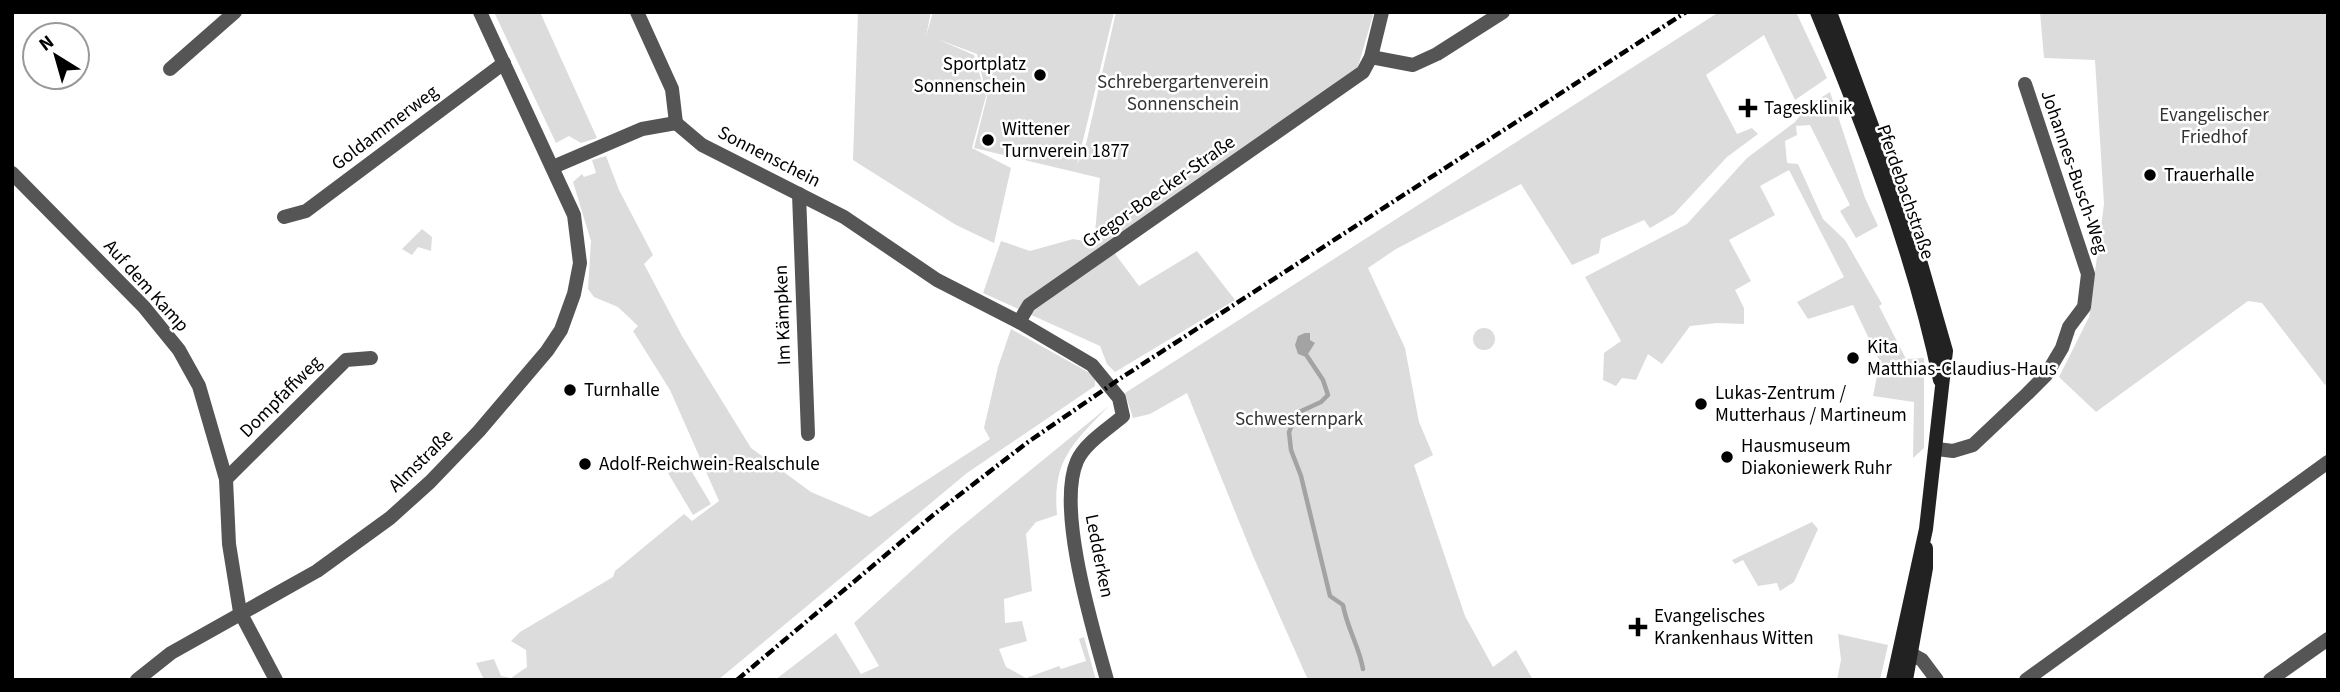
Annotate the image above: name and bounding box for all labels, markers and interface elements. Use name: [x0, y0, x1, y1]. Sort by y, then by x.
north arrow: [21, 21, 91, 91]
text: N: [33, 29, 60, 58]
place label: Sportplatz Sonnenschein: [914, 51, 1026, 100]
marker: Sportplatz Sonnenschein: [1032, 67, 1048, 83]
park label: Schrebergartenverein Sonnenschein: [1097, 69, 1269, 118]
street label: Goldammerweg: [326, 79, 444, 177]
street label: Johannes-Busch-Weg: [2033, 87, 2115, 258]
place label: Tagesklinik: [1764, 95, 1853, 122]
marker: Tagesklinik: [1738, 98, 1758, 118]
park label: Evangelischer Friedhof: [2159, 102, 2269, 151]
place label: Wittener Turnverein 1877: [1002, 116, 1129, 165]
street label: Sonnenschein: [713, 119, 825, 195]
street label: Pferdebachstraße: [1869, 121, 1941, 263]
street label: Gregor-Boecker-Straße: [1077, 129, 1241, 255]
marker: Wittener Turnverein 1877: [980, 132, 996, 148]
place label: Trauerhalle: [2164, 162, 2254, 189]
marker: Trauerhalle: [2142, 167, 2158, 183]
street label: Auf dem Kamp: [97, 234, 195, 338]
street label: Im Kämpken: [768, 264, 798, 366]
place label: Kita Matthias-Claudius-Haus: [1867, 334, 2057, 383]
street label: Dompfaffweg: [234, 350, 328, 444]
marker: Kita Matthias-Claudius-Haus: [1845, 350, 1861, 366]
place label: Turnhalle: [584, 377, 660, 404]
place label: Lukas-Zentrum / Mutterhaus / Martineum: [1715, 380, 1907, 429]
marker: Turnhalle: [562, 382, 578, 398]
marker: Lukas-Zentrum / Mutterhaus / Martineum: [1693, 396, 1709, 412]
park label: Schwesternpark: [1235, 406, 1364, 433]
street label: Almstraße: [382, 423, 460, 499]
place label: Hausmuseum Diakoniewerk Ruhr: [1741, 433, 1892, 482]
marker: Hausmuseum Diakoniewerk Ruhr: [1719, 449, 1735, 465]
place label: Adolf-Reichwein-Realschule: [599, 451, 820, 478]
marker: Adolf-Reichwein-Realschule: [577, 456, 593, 472]
street label: Ledderken: [1078, 512, 1120, 600]
place label: Evangelisches Krankenhaus Witten: [1654, 603, 1814, 652]
marker: Evangelisches Krankenhaus Witten: [1628, 617, 1648, 637]

